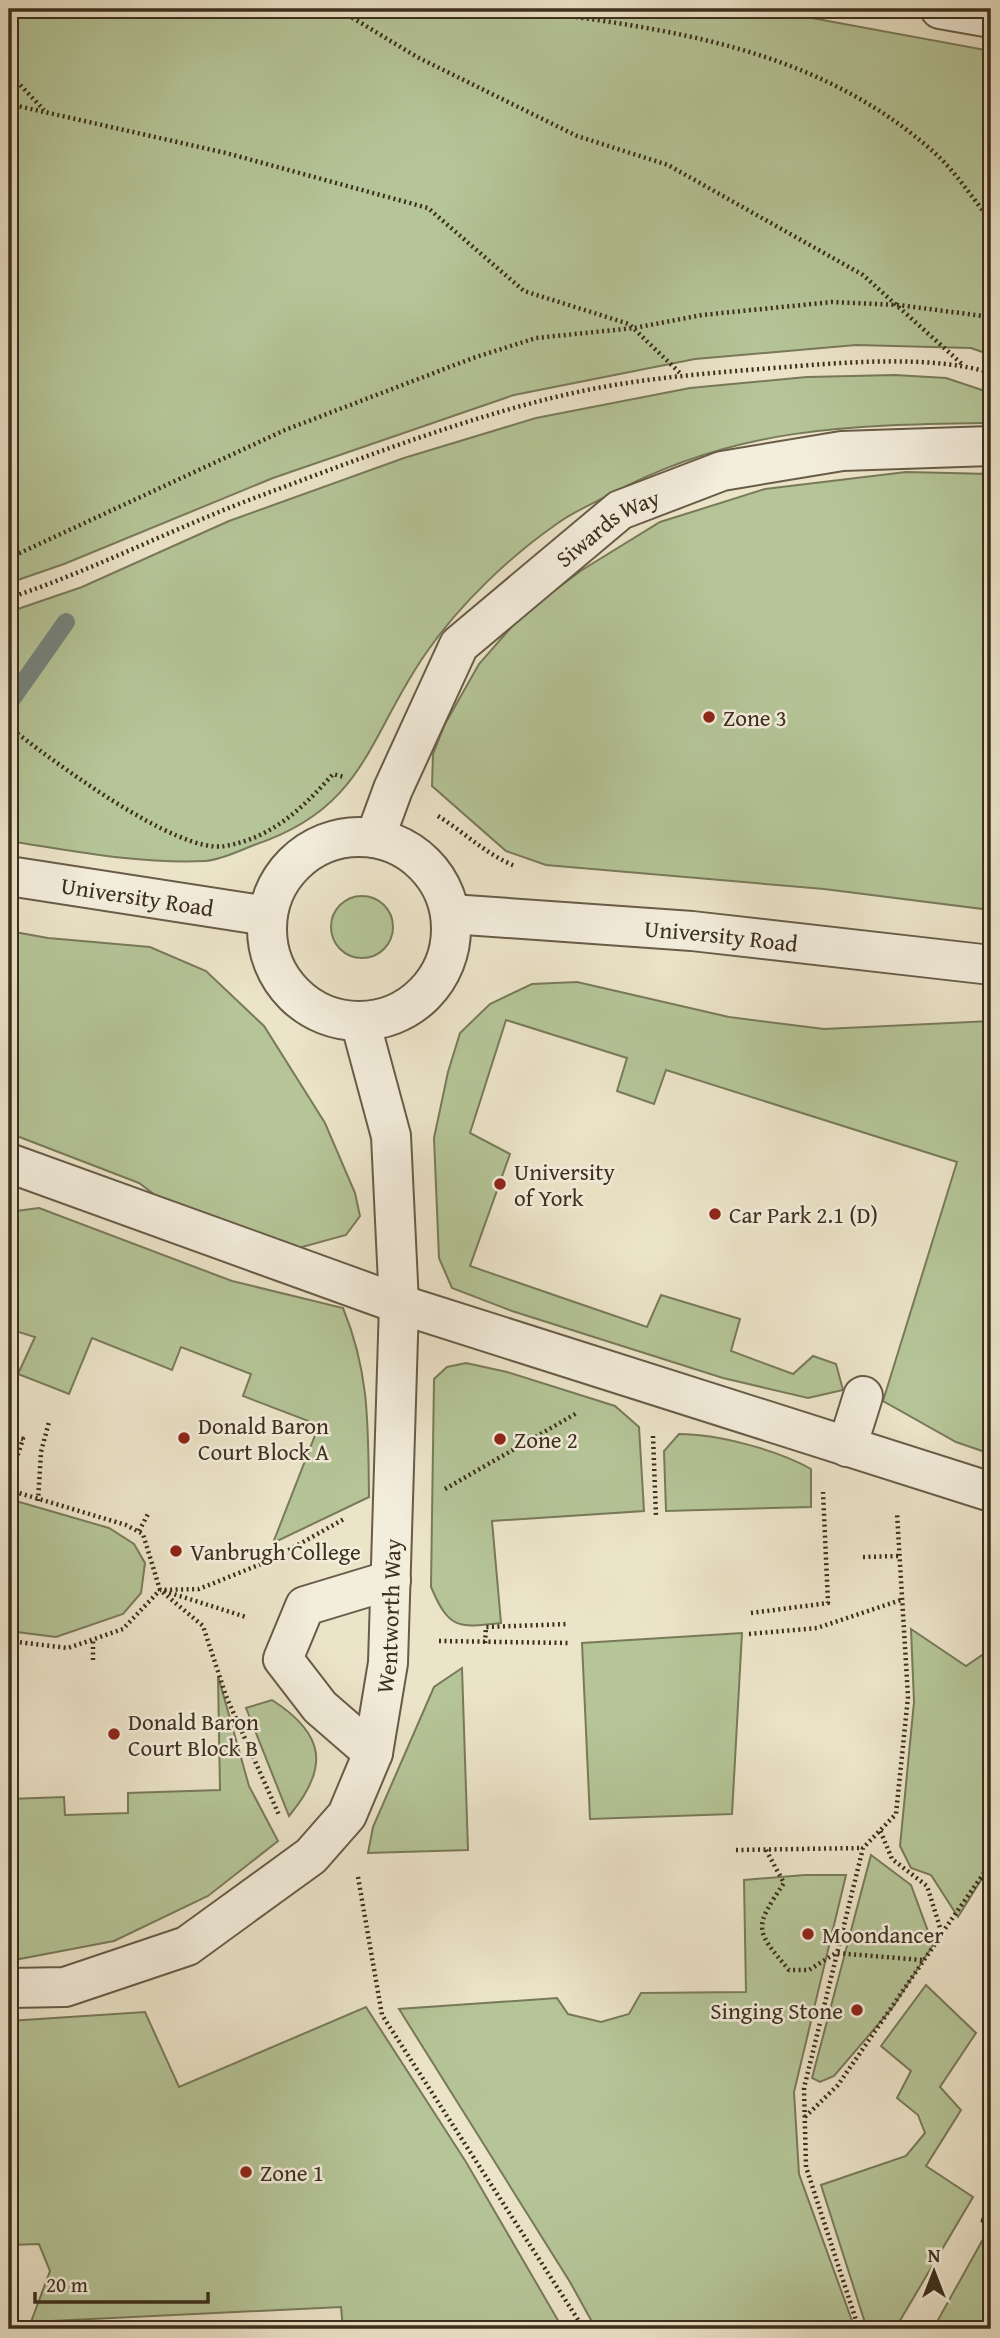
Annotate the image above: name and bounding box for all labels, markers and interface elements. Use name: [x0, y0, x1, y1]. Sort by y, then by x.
street label: Siwards Way: [548, 480, 665, 574]
place label: Zone 3: [723, 701, 787, 734]
marker: Zone 3: [701, 709, 717, 725]
street label: University Road: [59, 868, 217, 924]
street label: University Road: [643, 911, 800, 960]
place label: University of York: [514, 1155, 615, 1214]
marker: University of York: [492, 1176, 508, 1192]
place label: Car Park 2.1 (D): [729, 1198, 878, 1231]
marker: Car Park 2.1 (D): [707, 1206, 723, 1222]
place label: Donald Baron Court Block A: [198, 1409, 329, 1468]
place label: Zone 2: [514, 1423, 578, 1456]
marker: Donald Baron Court Block A: [176, 1430, 192, 1446]
marker: Zone 2: [492, 1431, 508, 1447]
place label: Vanbrugh College: [190, 1535, 361, 1568]
street label: Wentworth Way: [367, 1538, 408, 1696]
marker: Vanbrugh College: [168, 1543, 184, 1559]
place label: Donald Baron Court Block B: [128, 1705, 259, 1764]
marker: Donald Baron Court Block B: [106, 1726, 122, 1742]
place label: Moondancer: [822, 1918, 944, 1951]
marker: Moondancer: [800, 1926, 816, 1942]
place label: Singing Stone: [710, 1994, 843, 2027]
marker: Singing Stone: [849, 2002, 865, 2018]
place label: Zone 1: [260, 2156, 324, 2189]
marker: Zone 1: [238, 2164, 254, 2180]
north arrow: [898, 2236, 968, 2306]
text: N: [928, 2241, 941, 2269]
scale bar: [35, 2261, 208, 2305]
text: 20 m: [46, 2269, 88, 2300]

